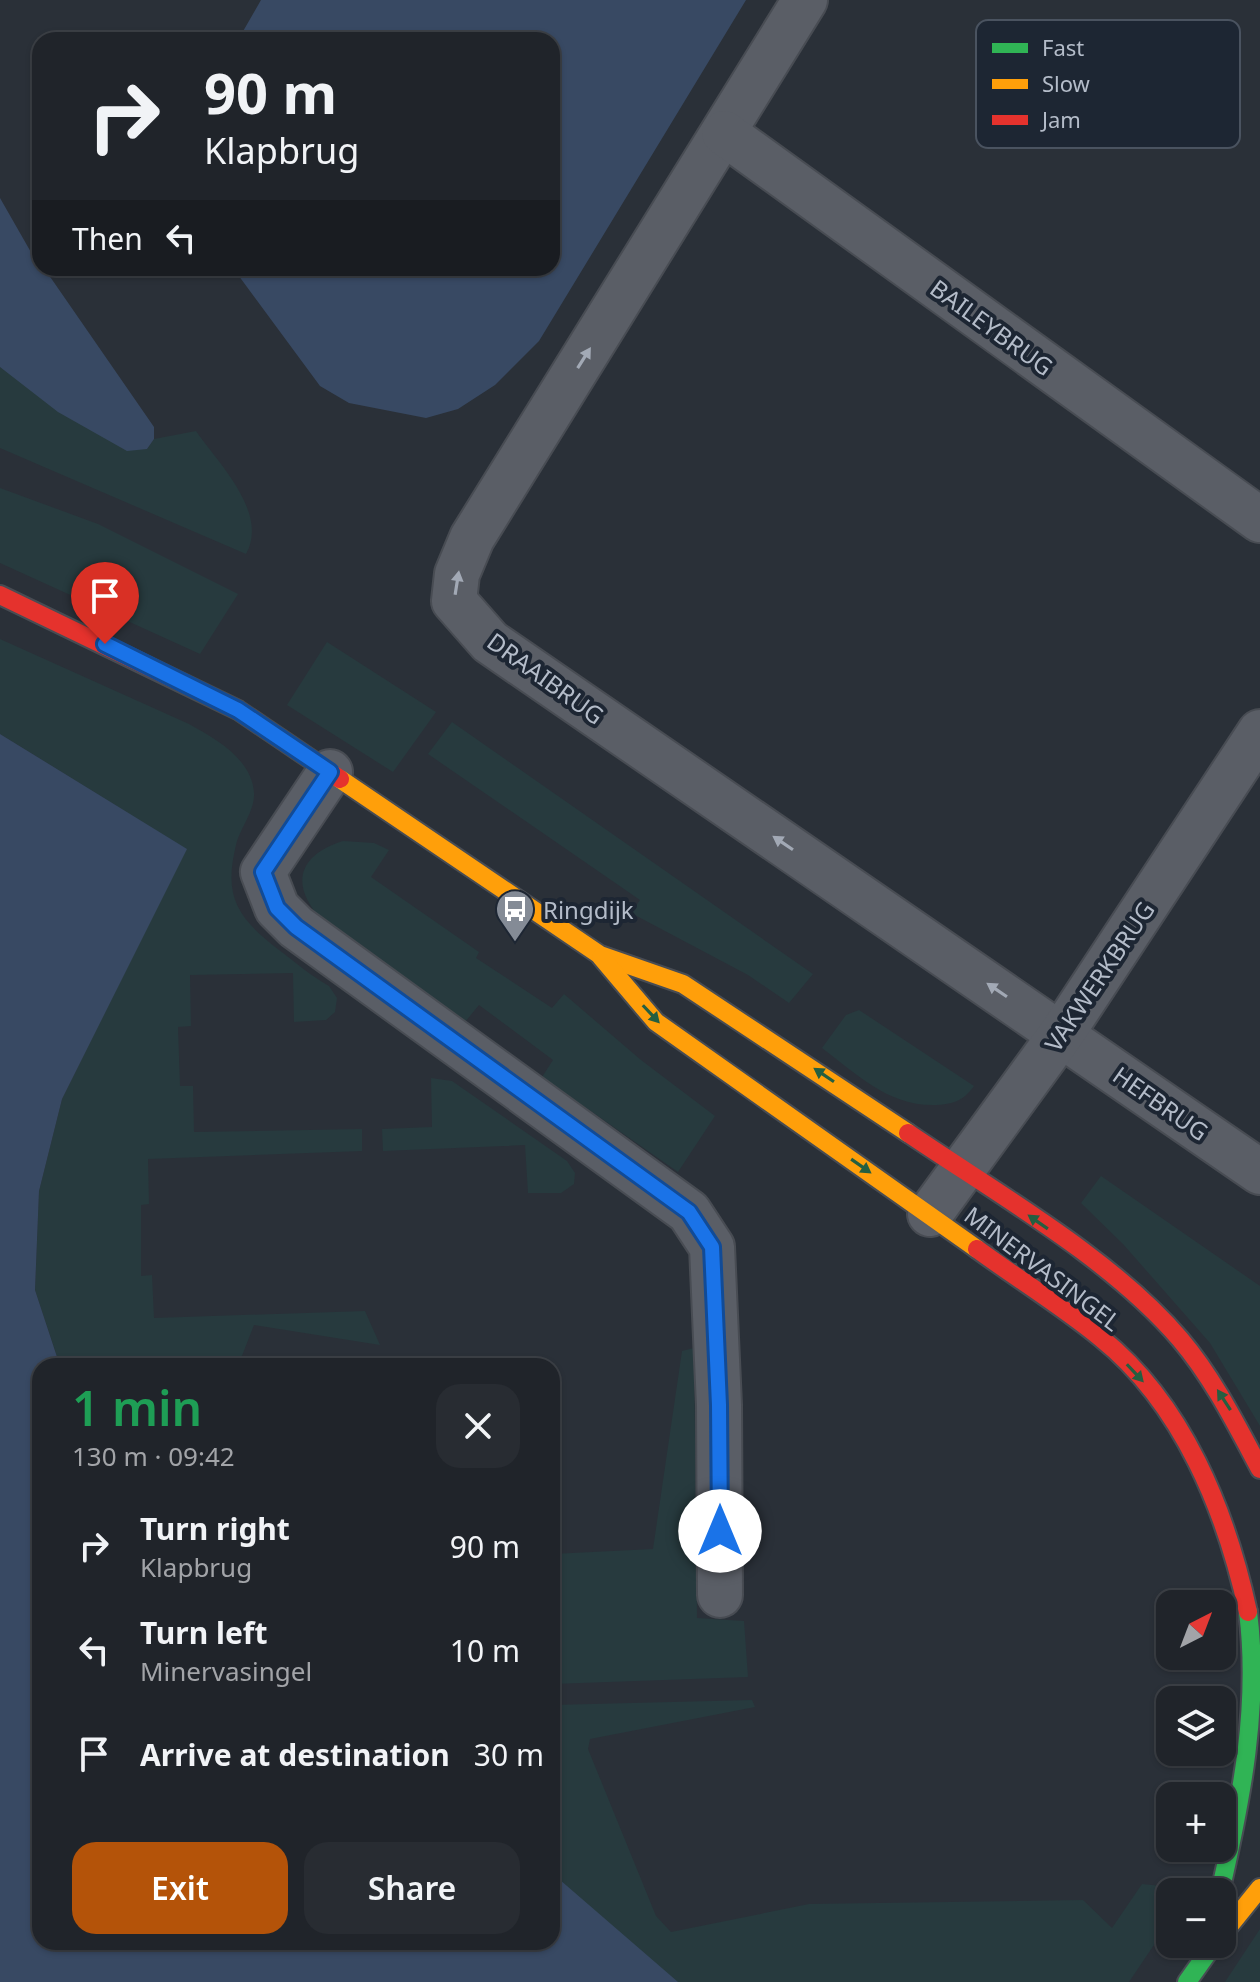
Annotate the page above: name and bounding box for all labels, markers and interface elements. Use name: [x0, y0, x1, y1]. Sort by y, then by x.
legend: [976, 20, 1240, 148]
text: Fast: [1042, 32, 1084, 62]
text: 90 m: [204, 54, 337, 130]
icon: right: [72, 64, 176, 168]
text: Slow: [1042, 68, 1091, 98]
text: Jam: [1040, 104, 1081, 134]
text: Klapbrug: [204, 126, 359, 175]
icon: left: [159, 216, 203, 260]
text: Then: [72, 218, 143, 259]
street label: BAILEYBRUG: [924, 271, 1060, 383]
one-way arrow: [577, 347, 592, 368]
pin: [71, 562, 139, 644]
one-way arrow: [451, 570, 464, 595]
icon: arrive: [83, 574, 127, 618]
street label: DRAAIBRUG: [481, 624, 611, 732]
one-way arrow: [772, 836, 793, 851]
bus stop icon: Ringdijk: [494, 888, 536, 943]
place label: Ringdijk: [543, 893, 634, 926]
street label: VAKWERKBRUG: [1036, 894, 1162, 1058]
one-way arrow: [987, 982, 1008, 997]
one-way arrow: [641, 1005, 659, 1024]
street label: HEFBRUG: [1107, 1058, 1215, 1148]
one-way arrow: [813, 1068, 834, 1083]
one-way arrow: [851, 1158, 872, 1173]
street label: MINERVASINGEL: [958, 1198, 1128, 1338]
one-way arrow: [1027, 1215, 1048, 1230]
one-way arrow: [1125, 1364, 1143, 1383]
text: 1 min: [72, 1375, 202, 1440]
button: close: [436, 1384, 520, 1468]
one-way arrow: [1216, 1390, 1231, 1411]
text: 130 m · 09:42: [72, 1438, 235, 1474]
position arrow: [678, 1489, 762, 1573]
text: Turn right: [140, 1508, 290, 1549]
icon: right: [72, 1524, 116, 1568]
text: 90 m: [450, 1526, 520, 1567]
text: Klapbrug: [140, 1549, 252, 1585]
north arrow: [1156, 1590, 1236, 1670]
map controls: [1156, 1590, 1236, 1958]
text: Turn left: [140, 1612, 268, 1653]
icon: left: [72, 1628, 116, 1672]
text: 10 m: [450, 1630, 520, 1671]
text: Minervasingel: [140, 1653, 312, 1689]
button: layers: [1156, 1686, 1236, 1766]
icon: arrive: [72, 1732, 116, 1776]
text: Arrive at destination: [140, 1734, 450, 1775]
text: 30 m: [474, 1734, 544, 1775]
button: +: [1156, 1782, 1236, 1862]
button: Exit: [72, 1842, 288, 1934]
button: Share: [304, 1842, 520, 1934]
button: −: [1156, 1878, 1236, 1958]

